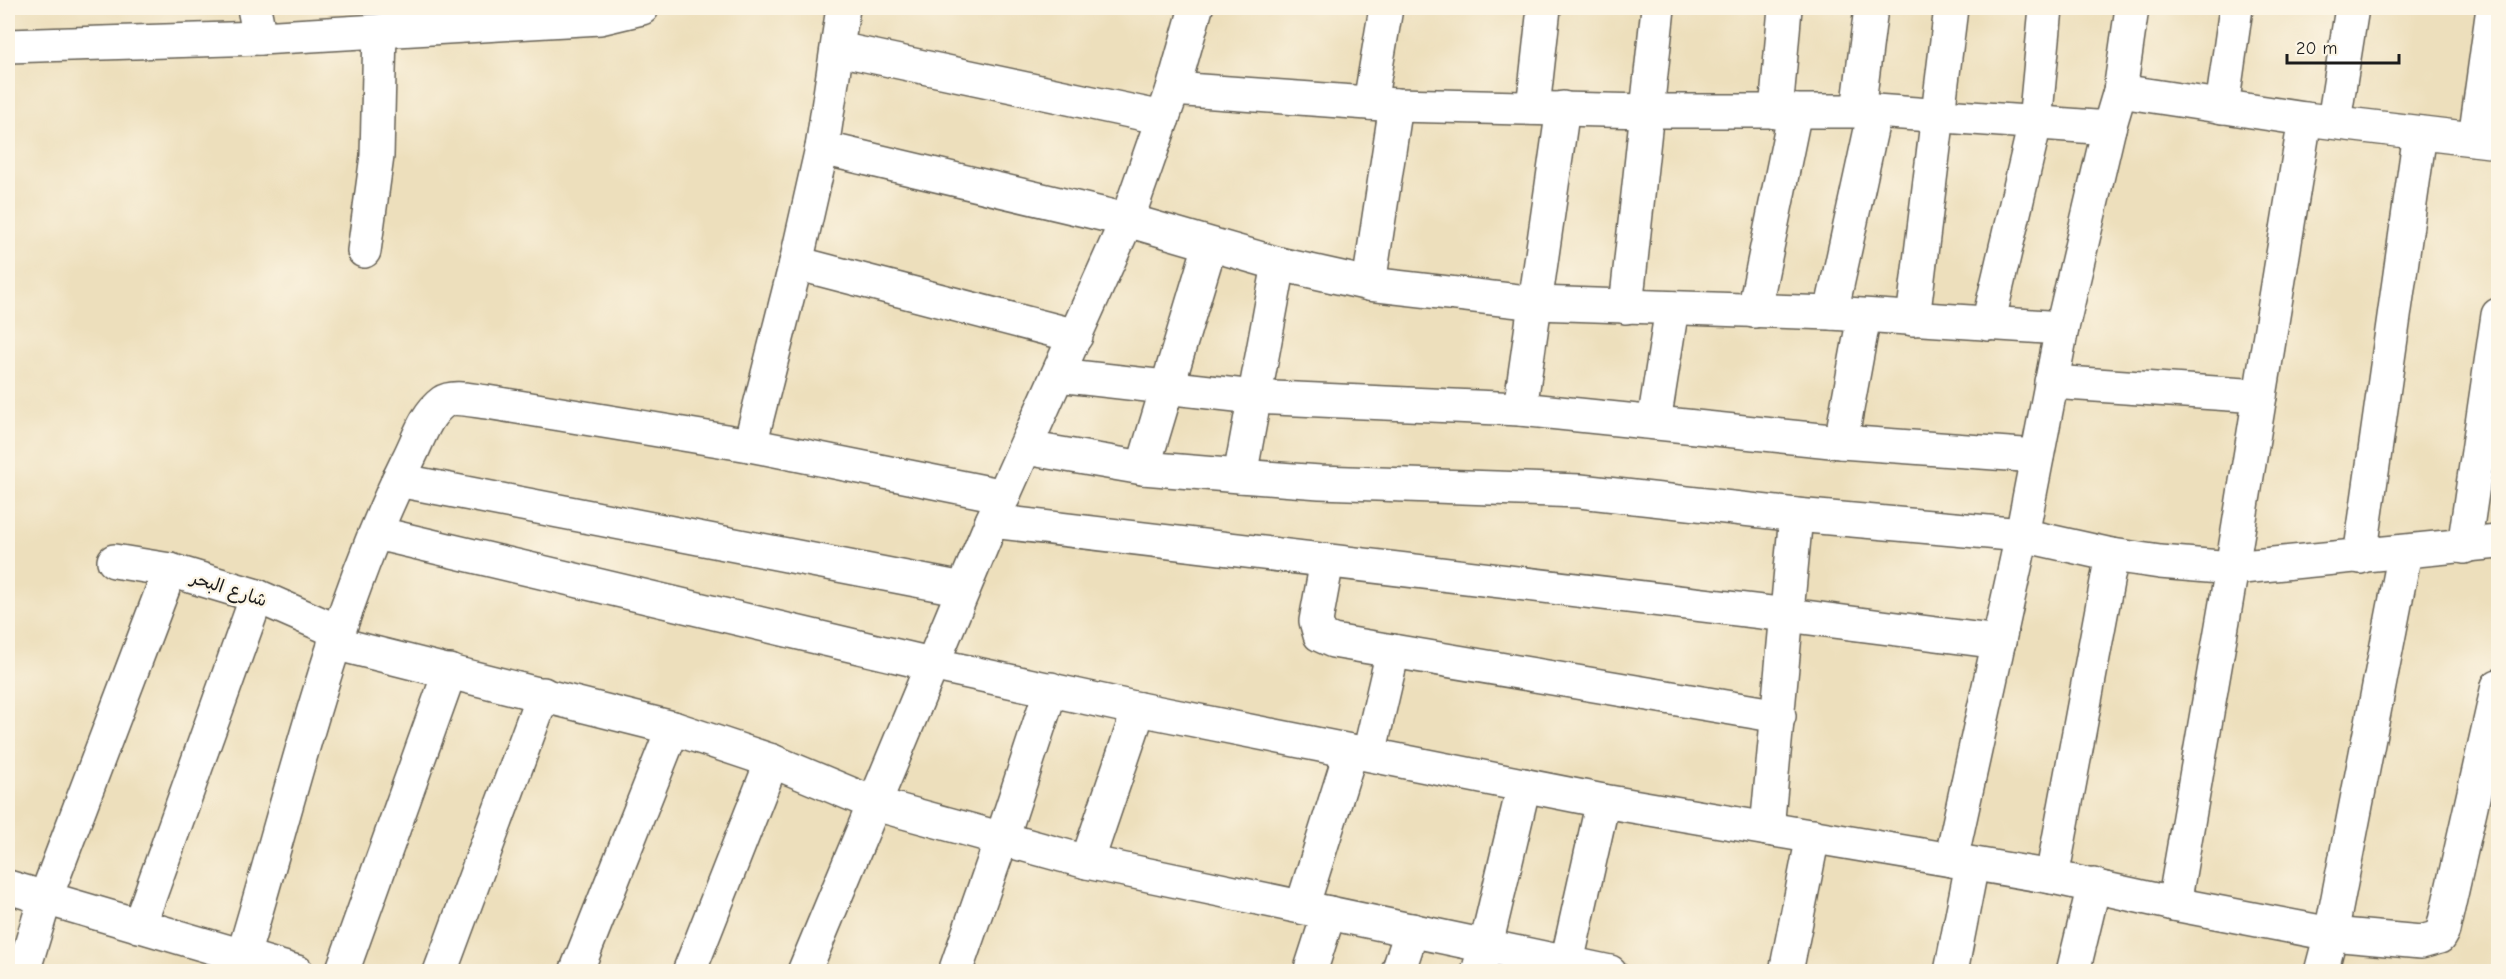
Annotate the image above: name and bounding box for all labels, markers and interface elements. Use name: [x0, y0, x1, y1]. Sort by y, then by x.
scale bar: [2287, 27, 2400, 65]
text: 20 m: [2296, 38, 2337, 59]
street label: شارع البحر: [186, 567, 269, 613]

